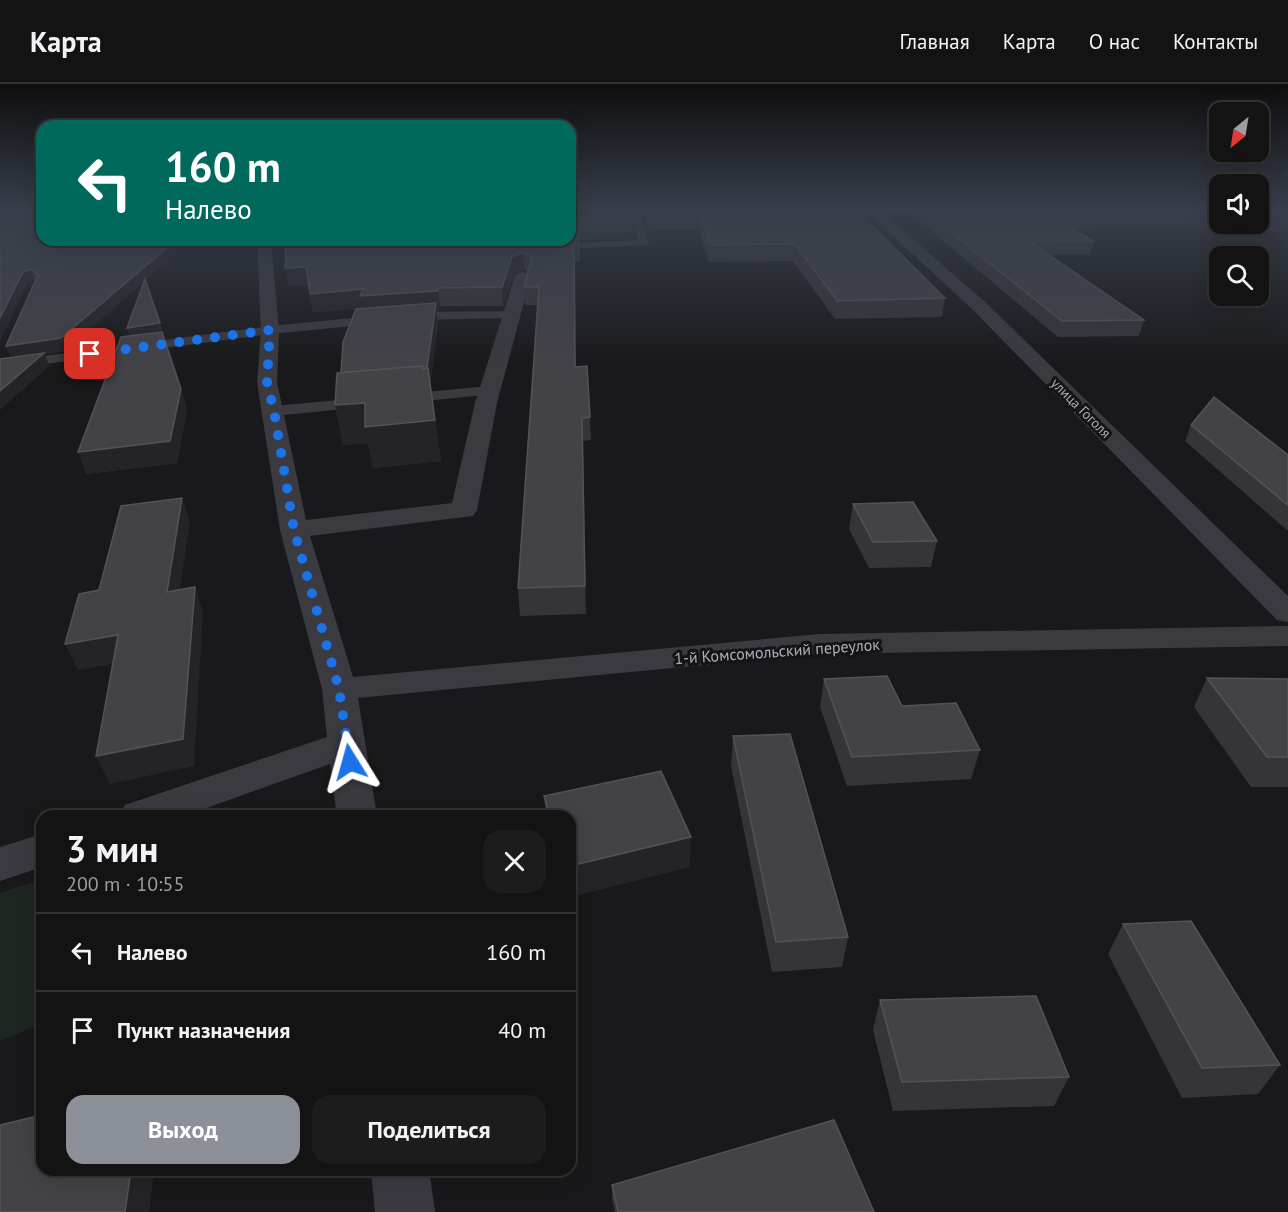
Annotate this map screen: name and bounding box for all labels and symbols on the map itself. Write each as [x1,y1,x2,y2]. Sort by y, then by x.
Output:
north arrow [1209,102,1269,162]
pin [64,328,115,379]
street label: улица Гоголя [1047,374,1115,442]
street label: 1-й Комсомольский переулок [674,634,881,668]
position arrow [318,730,382,794]

